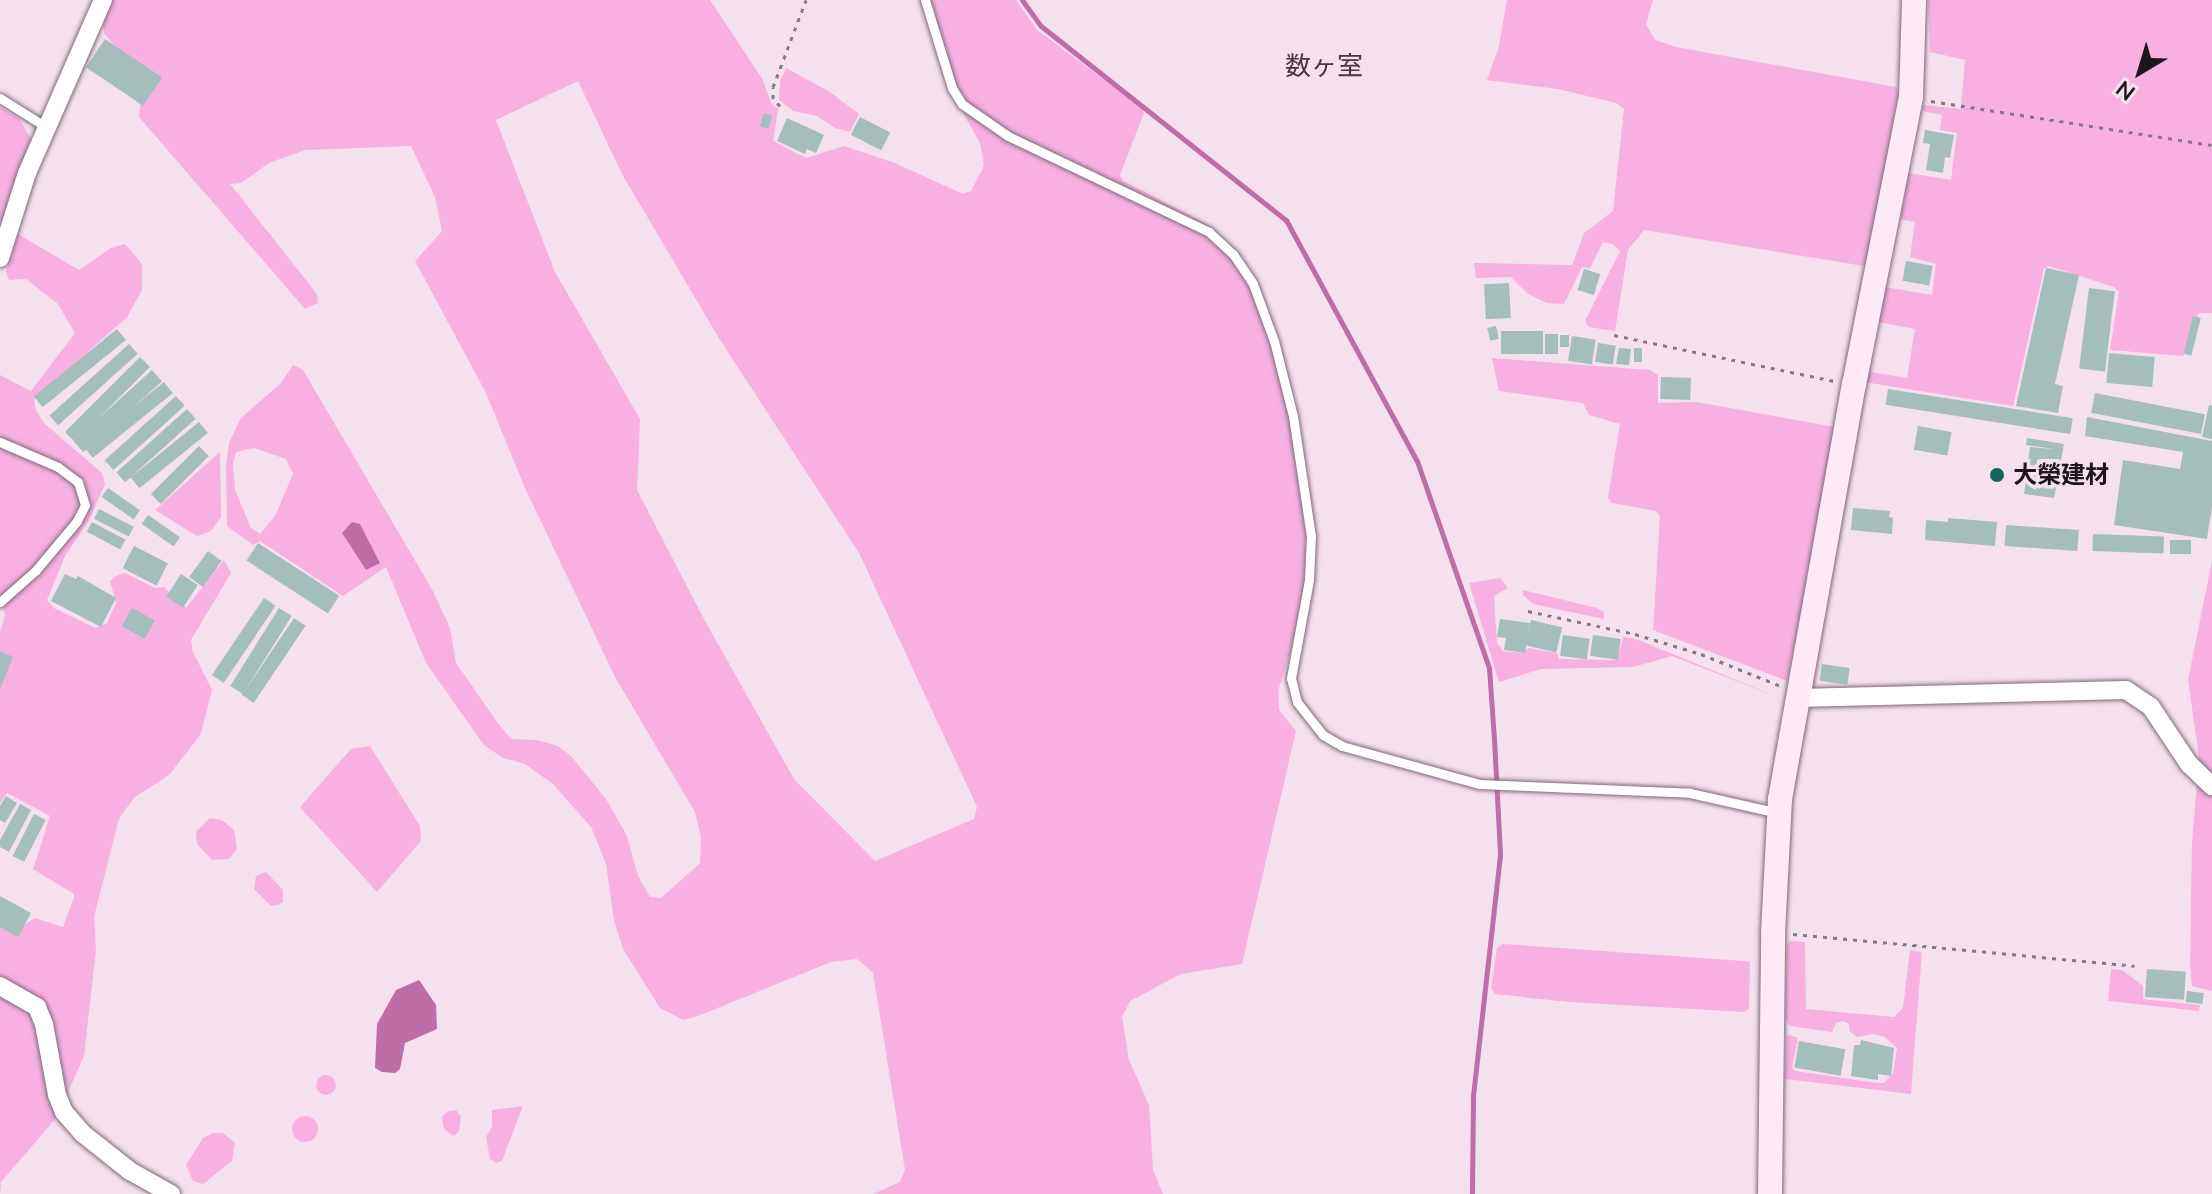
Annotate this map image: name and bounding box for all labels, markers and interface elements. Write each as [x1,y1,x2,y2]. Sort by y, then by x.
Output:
north arrow [2100,32,2180,112]
district label: 数ヶ室 [1285,50,1363,82]
text: N [2110,75,2140,107]
place label: 大榮建材 [2013,461,2109,489]
marker: 大榮建材 [1988,466,2006,484]

